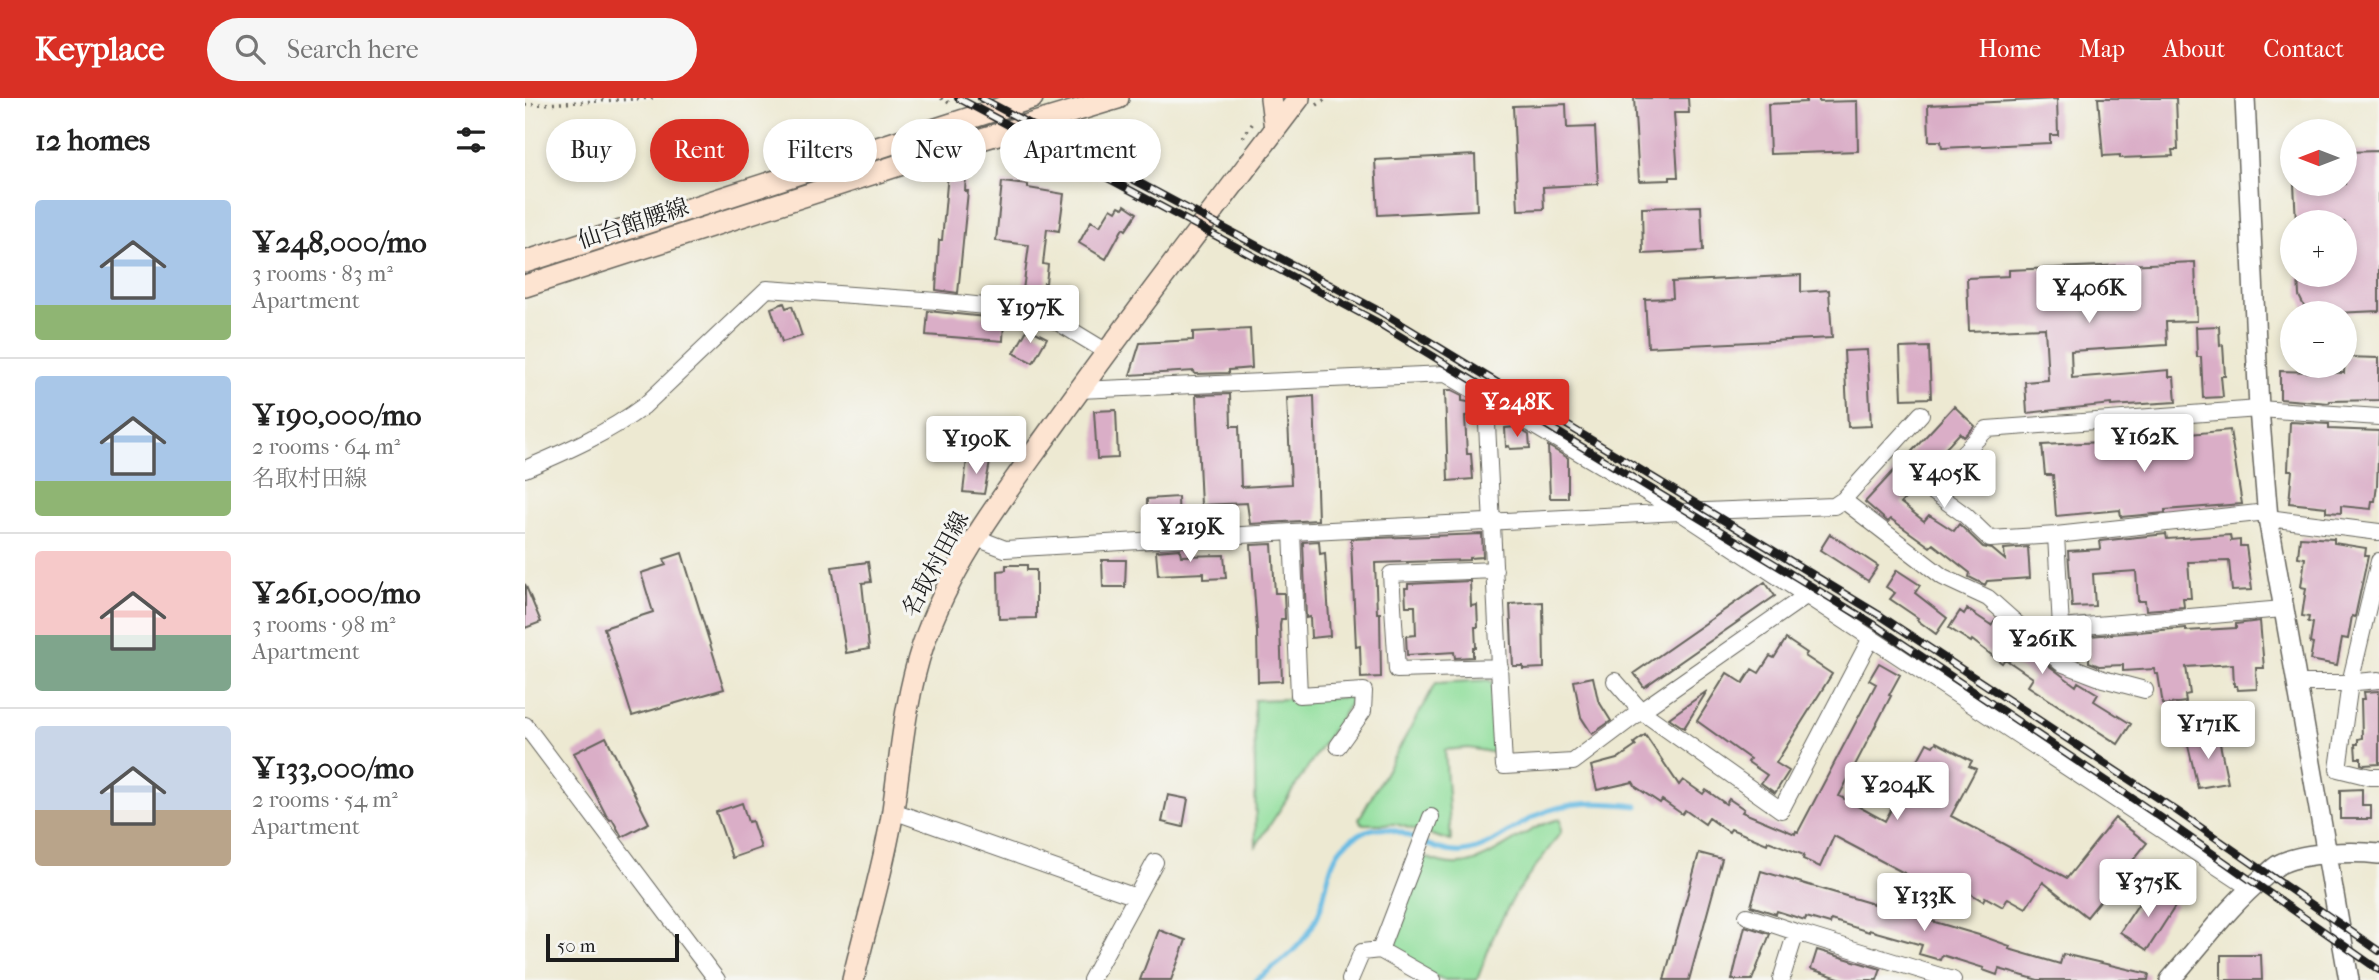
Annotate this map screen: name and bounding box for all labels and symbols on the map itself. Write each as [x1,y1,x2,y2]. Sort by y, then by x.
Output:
north arrow [2280,119,2357,196]
street label: 仙台館腰線 [574,193,692,254]
pin: ¥406K [2040,266,2138,325]
pin: ¥197K [981,286,1079,345]
pin: ¥248K [1468,380,1566,439]
pin: ¥162K [2095,414,2193,474]
pin: ¥190K [927,416,1025,476]
pin: ¥405K [1895,450,1993,510]
pin: ¥219K [1141,504,1239,564]
street label: 名取村田線 [897,507,974,621]
pin: ¥261K [1993,616,2091,676]
pin: ¥171K [2159,702,2257,761]
pin: ¥204K [1848,762,1946,822]
pin: ¥375K [2099,860,2197,919]
pin: ¥133K [1875,874,1973,933]
scale bar [546,931,679,963]

